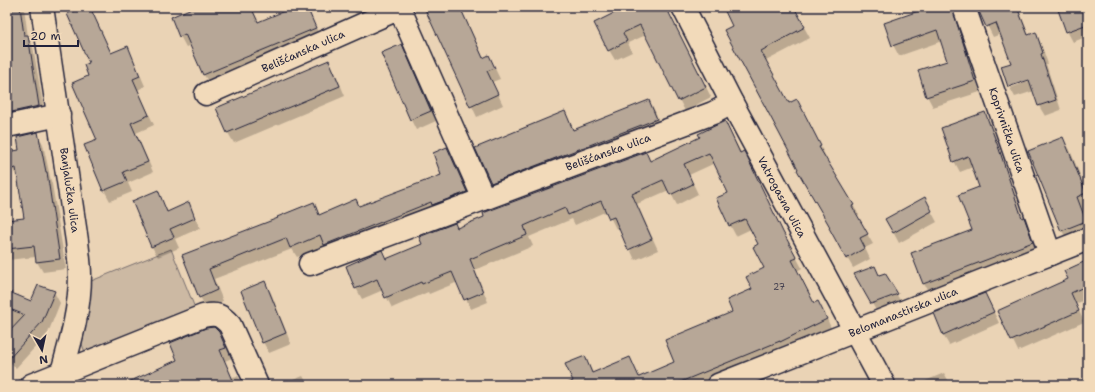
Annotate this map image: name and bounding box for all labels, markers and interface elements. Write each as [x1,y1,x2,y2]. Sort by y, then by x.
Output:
scale bar [24,22,78,48]
street label: Belišćanska ulica [259,26,347,77]
text: 20 m [30,28,61,44]
street label: Koprivnička ulica [985,85,1028,175]
street label: Belišćanska ulica [564,130,653,175]
street label: Banjalučka ulica [56,147,83,234]
street label: Vatrogasna ulica [754,154,809,241]
house number: 27 [773,281,785,293]
street label: Belomanastirska ulica [846,284,960,341]
north arrow [22,330,62,370]
text: N [38,351,49,368]

